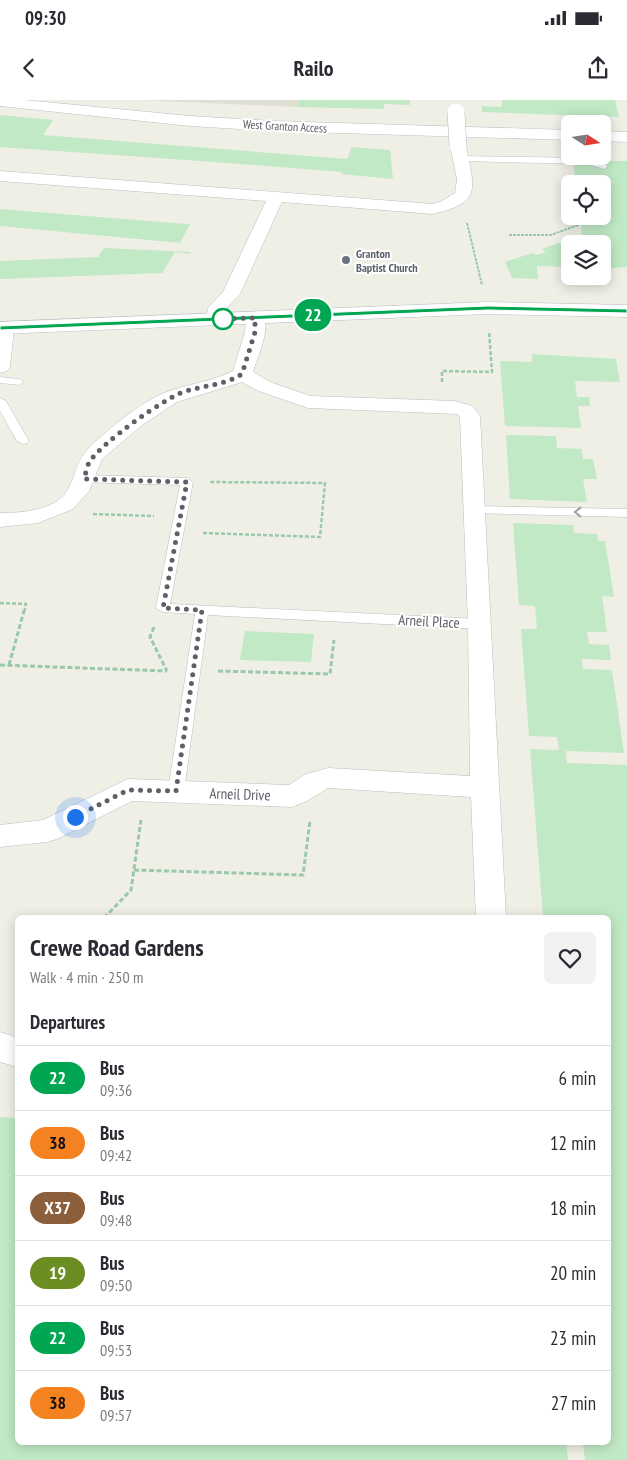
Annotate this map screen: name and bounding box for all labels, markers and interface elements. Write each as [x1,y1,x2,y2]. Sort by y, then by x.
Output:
text: 09:30 [25,6,66,30]
icon: back [15,54,43,82]
text: Railo [293,54,334,82]
icon: share [584,54,612,82]
north arrow [561,115,611,165]
map controls [561,115,611,285]
street label: West Granton Access [242,116,328,136]
button: locate [561,175,611,225]
button: layers [561,235,611,285]
place label: Granton Baptist Church [356,246,418,275]
marker: Granton Baptist Church [340,254,352,266]
line badge: 22 [290,299,336,331]
text: 22 [304,303,322,326]
unlabelled marker [212,308,234,330]
one-way arrow [574,507,582,518]
street label: Arneil Place [398,610,460,632]
street label: Arneil Drive [209,783,271,805]
your location [63,805,88,830]
text: Crewe Road Gardens [30,932,204,963]
button: heart [544,932,596,984]
text: Walk · 4 min · 250 m [30,967,143,987]
text: Departures [30,1010,105,1034]
text: Bus [100,1056,124,1080]
text: 22 [49,1066,66,1089]
text: 6 min [559,1066,596,1090]
text: 09:36 [100,1080,132,1100]
text: Bus [100,1121,124,1145]
text: 38 [49,1131,66,1154]
text: 12 min [550,1131,596,1155]
text: 09:42 [100,1145,132,1165]
text: Bus [100,1186,124,1210]
text: X37 [44,1196,71,1219]
text: 18 min [550,1196,596,1220]
text: 09:48 [100,1210,132,1230]
text: Bus [100,1251,124,1275]
text: 19 [49,1261,66,1284]
text: 20 min [550,1261,596,1285]
text: 09:50 [100,1275,132,1295]
text: Bus [100,1316,124,1340]
text: 22 [49,1326,66,1349]
text: 23 min [550,1326,596,1350]
text: 09:53 [100,1340,132,1360]
text: Bus [100,1381,124,1405]
text: 38 [49,1391,66,1414]
text: 27 min [551,1391,596,1415]
text: 09:57 [100,1405,132,1425]

